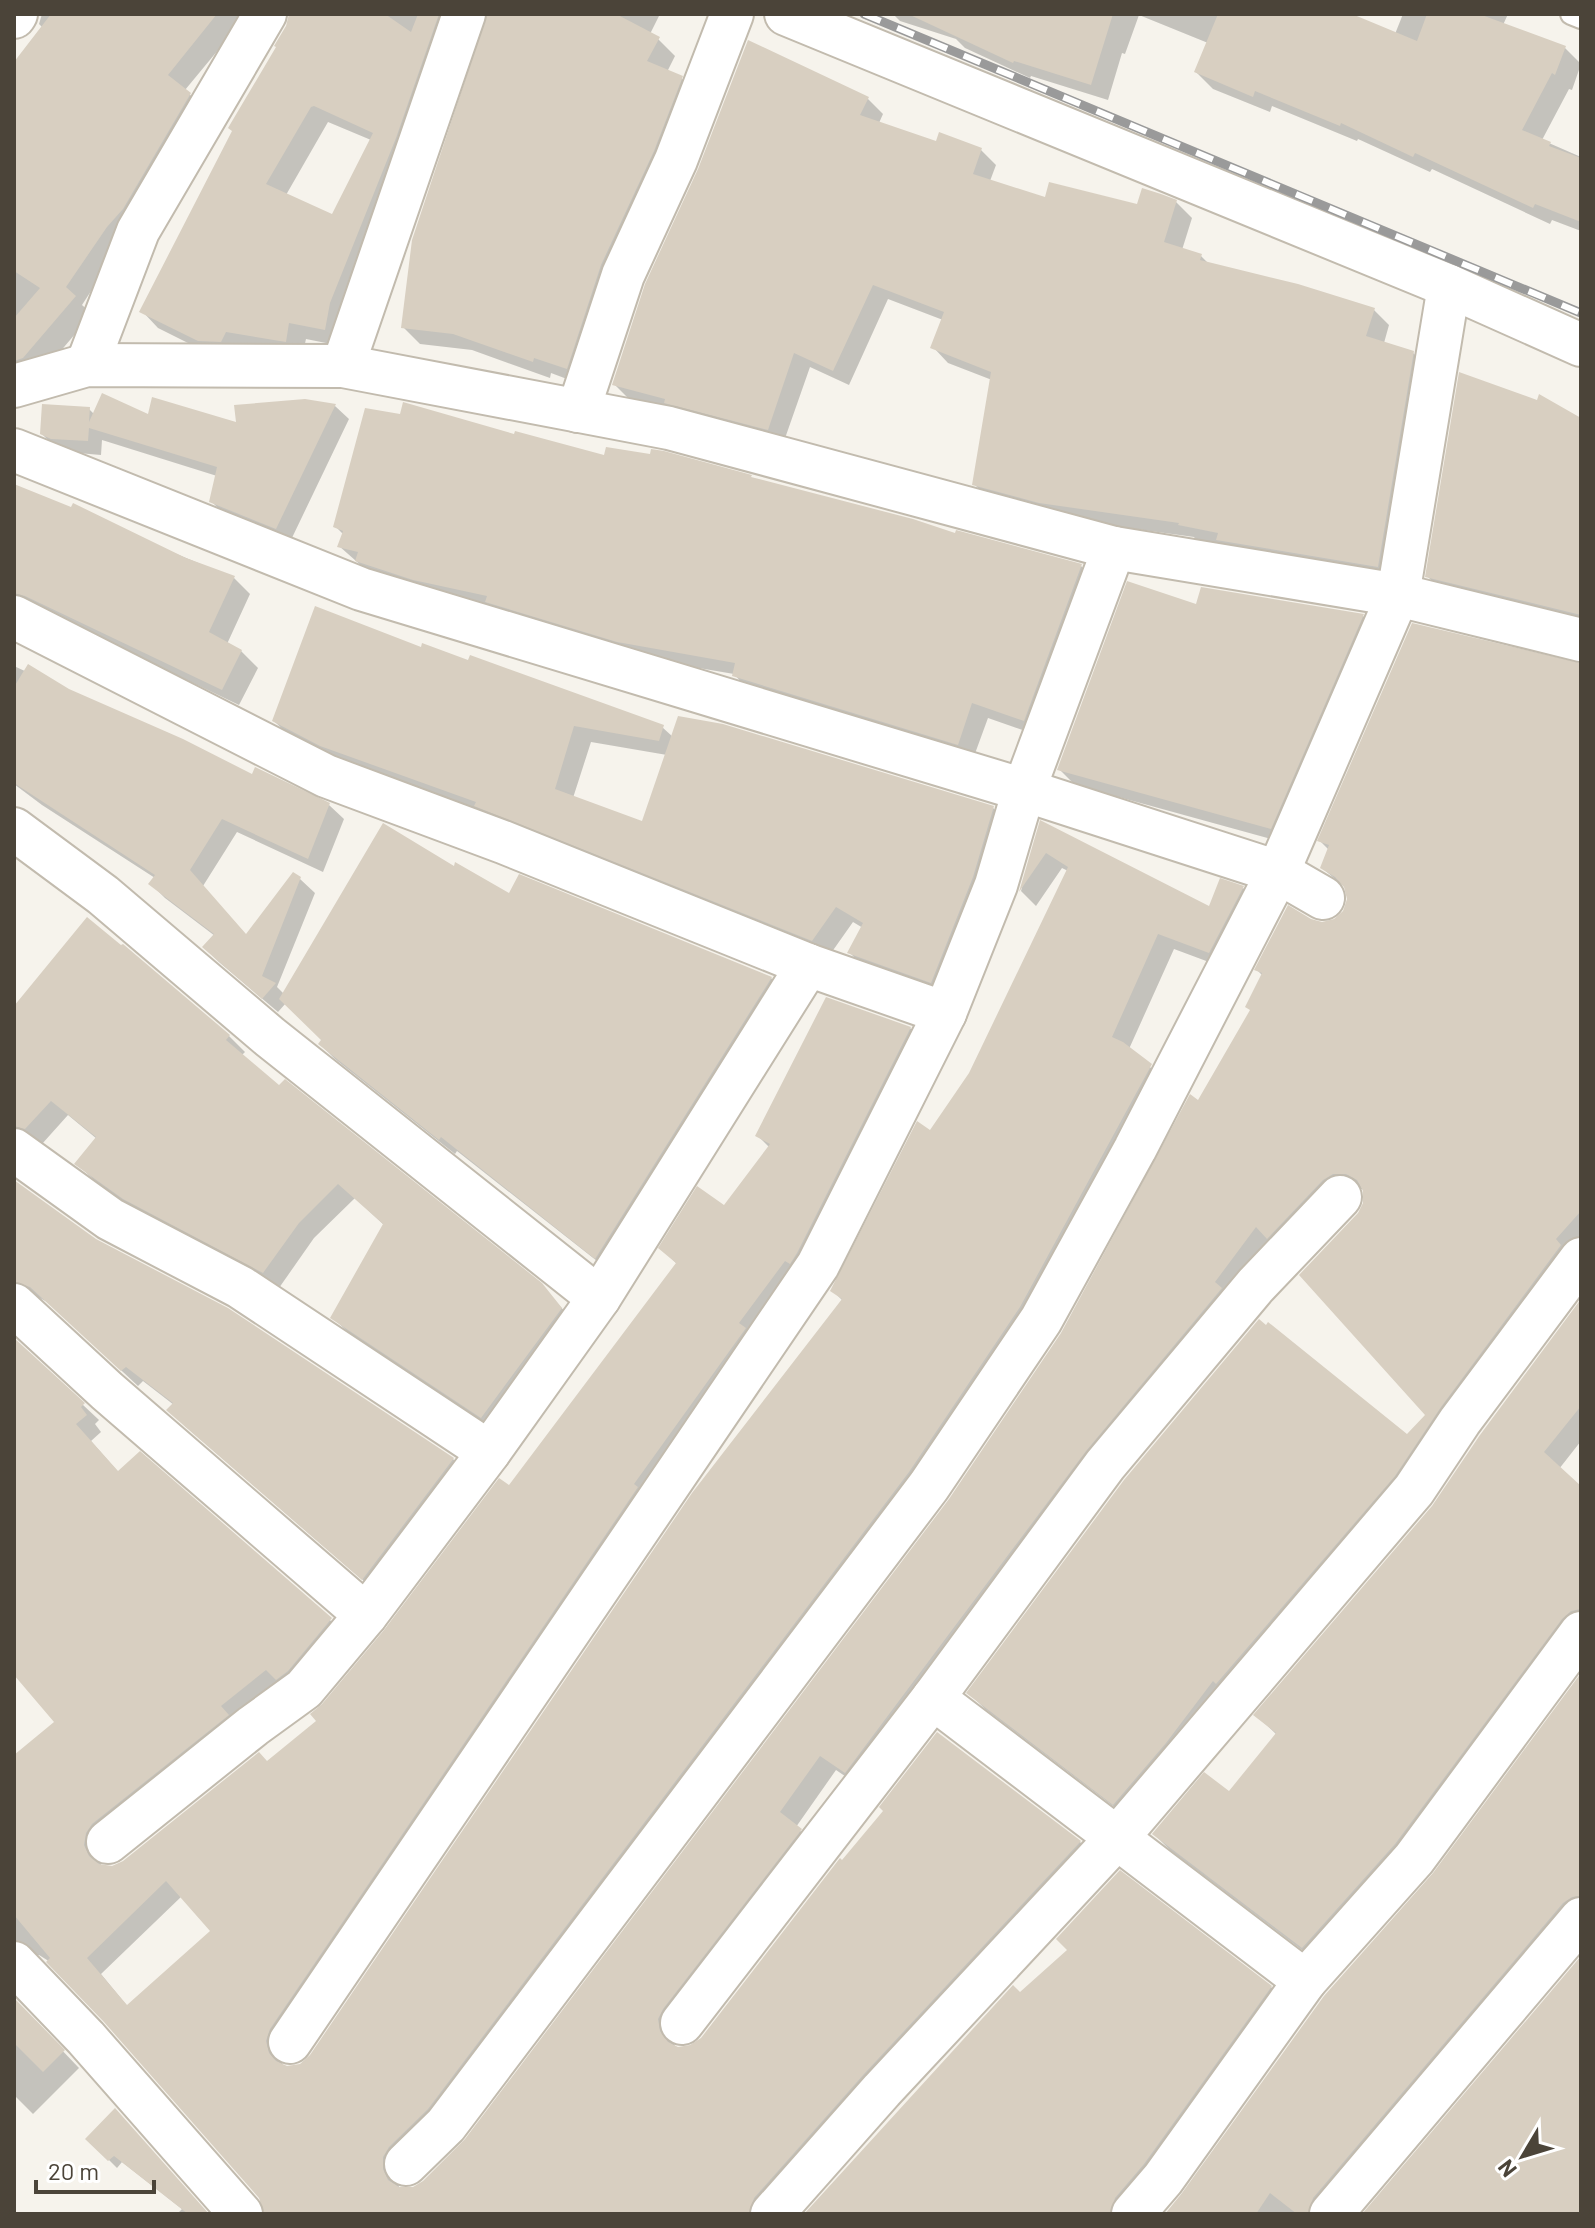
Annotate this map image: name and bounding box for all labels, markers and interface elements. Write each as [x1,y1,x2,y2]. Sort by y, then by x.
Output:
north arrow [1483,2116,1563,2196]
scale bar [36,2144,154,2194]
text: N [1492,2155,1521,2183]
text: 20 m [48,2156,99,2185]

